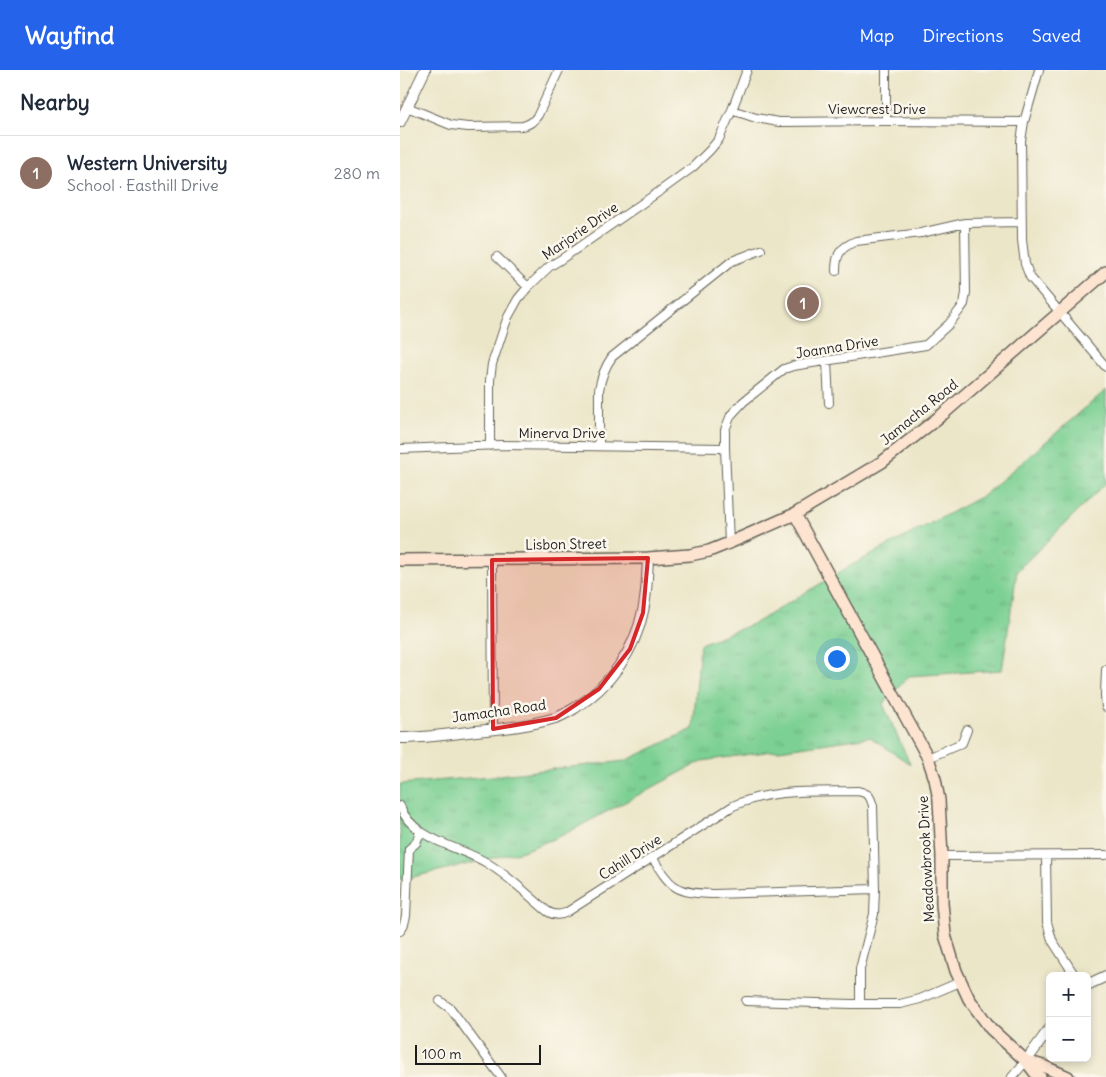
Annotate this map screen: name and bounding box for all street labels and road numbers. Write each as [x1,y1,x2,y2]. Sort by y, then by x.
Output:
street label: Viewcrest Drive [828,100,926,118]
street label: Marjorie Drive [538,198,622,264]
street label: Joanna Drive [794,332,880,362]
street label: Jamacha Road [877,375,961,449]
street label: Minerva Drive [519,424,605,442]
street label: Lisbon Street [525,534,607,554]
street label: Jamacha Road [451,696,547,726]
street label: Meadowbrook Drive [914,795,938,923]
street label: Cahill Drive [595,830,665,884]

